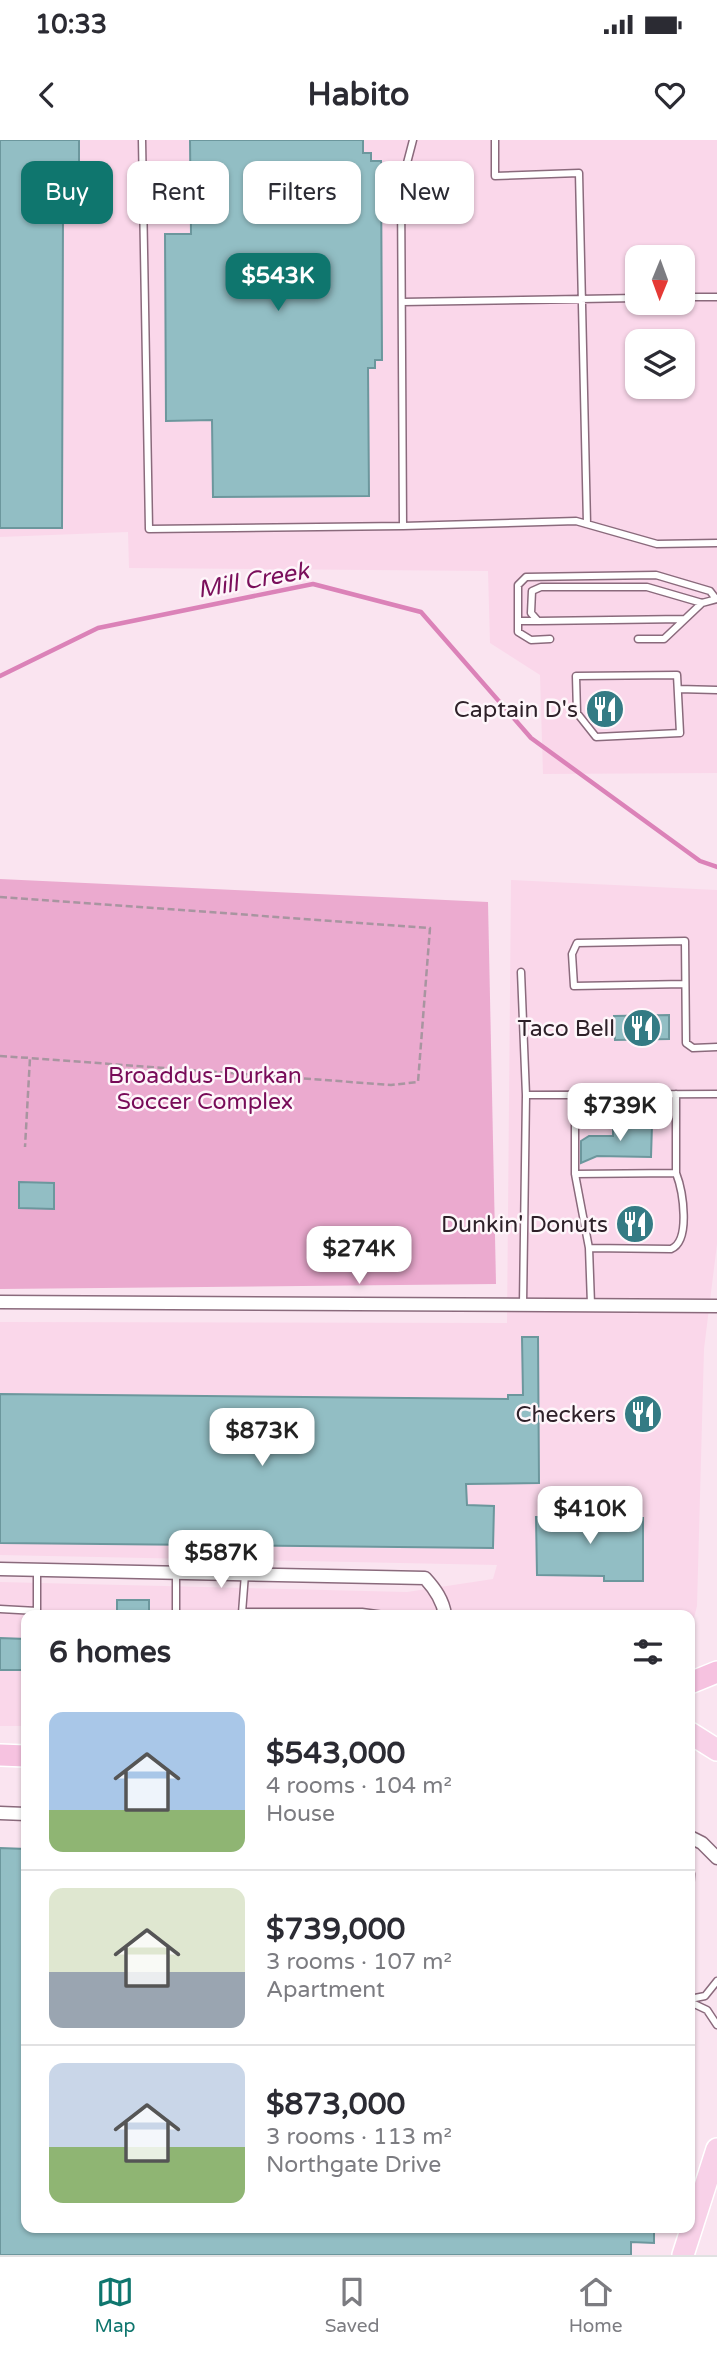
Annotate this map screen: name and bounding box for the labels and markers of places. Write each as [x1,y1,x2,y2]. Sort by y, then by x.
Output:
pin: $543K [229,254,327,313]
restaurant icon: Captain D's [584,688,626,730]
place label: Captain D's [454,696,578,724]
restaurant icon: Taco Bell [621,1007,663,1049]
place label: Taco Bell [517,1015,615,1043]
pin: $739K [571,1084,669,1143]
restaurant icon: Dunkin' Donuts [614,1203,656,1245]
place label: Dunkin' Donuts [441,1211,608,1239]
pin: $274K [310,1226,408,1286]
restaurant icon: Checkers [622,1393,664,1435]
place label: Checkers [516,1401,616,1429]
pin: $873K [213,1408,311,1468]
pin: $410K [541,1486,639,1546]
pin: $587K [172,1530,270,1590]

